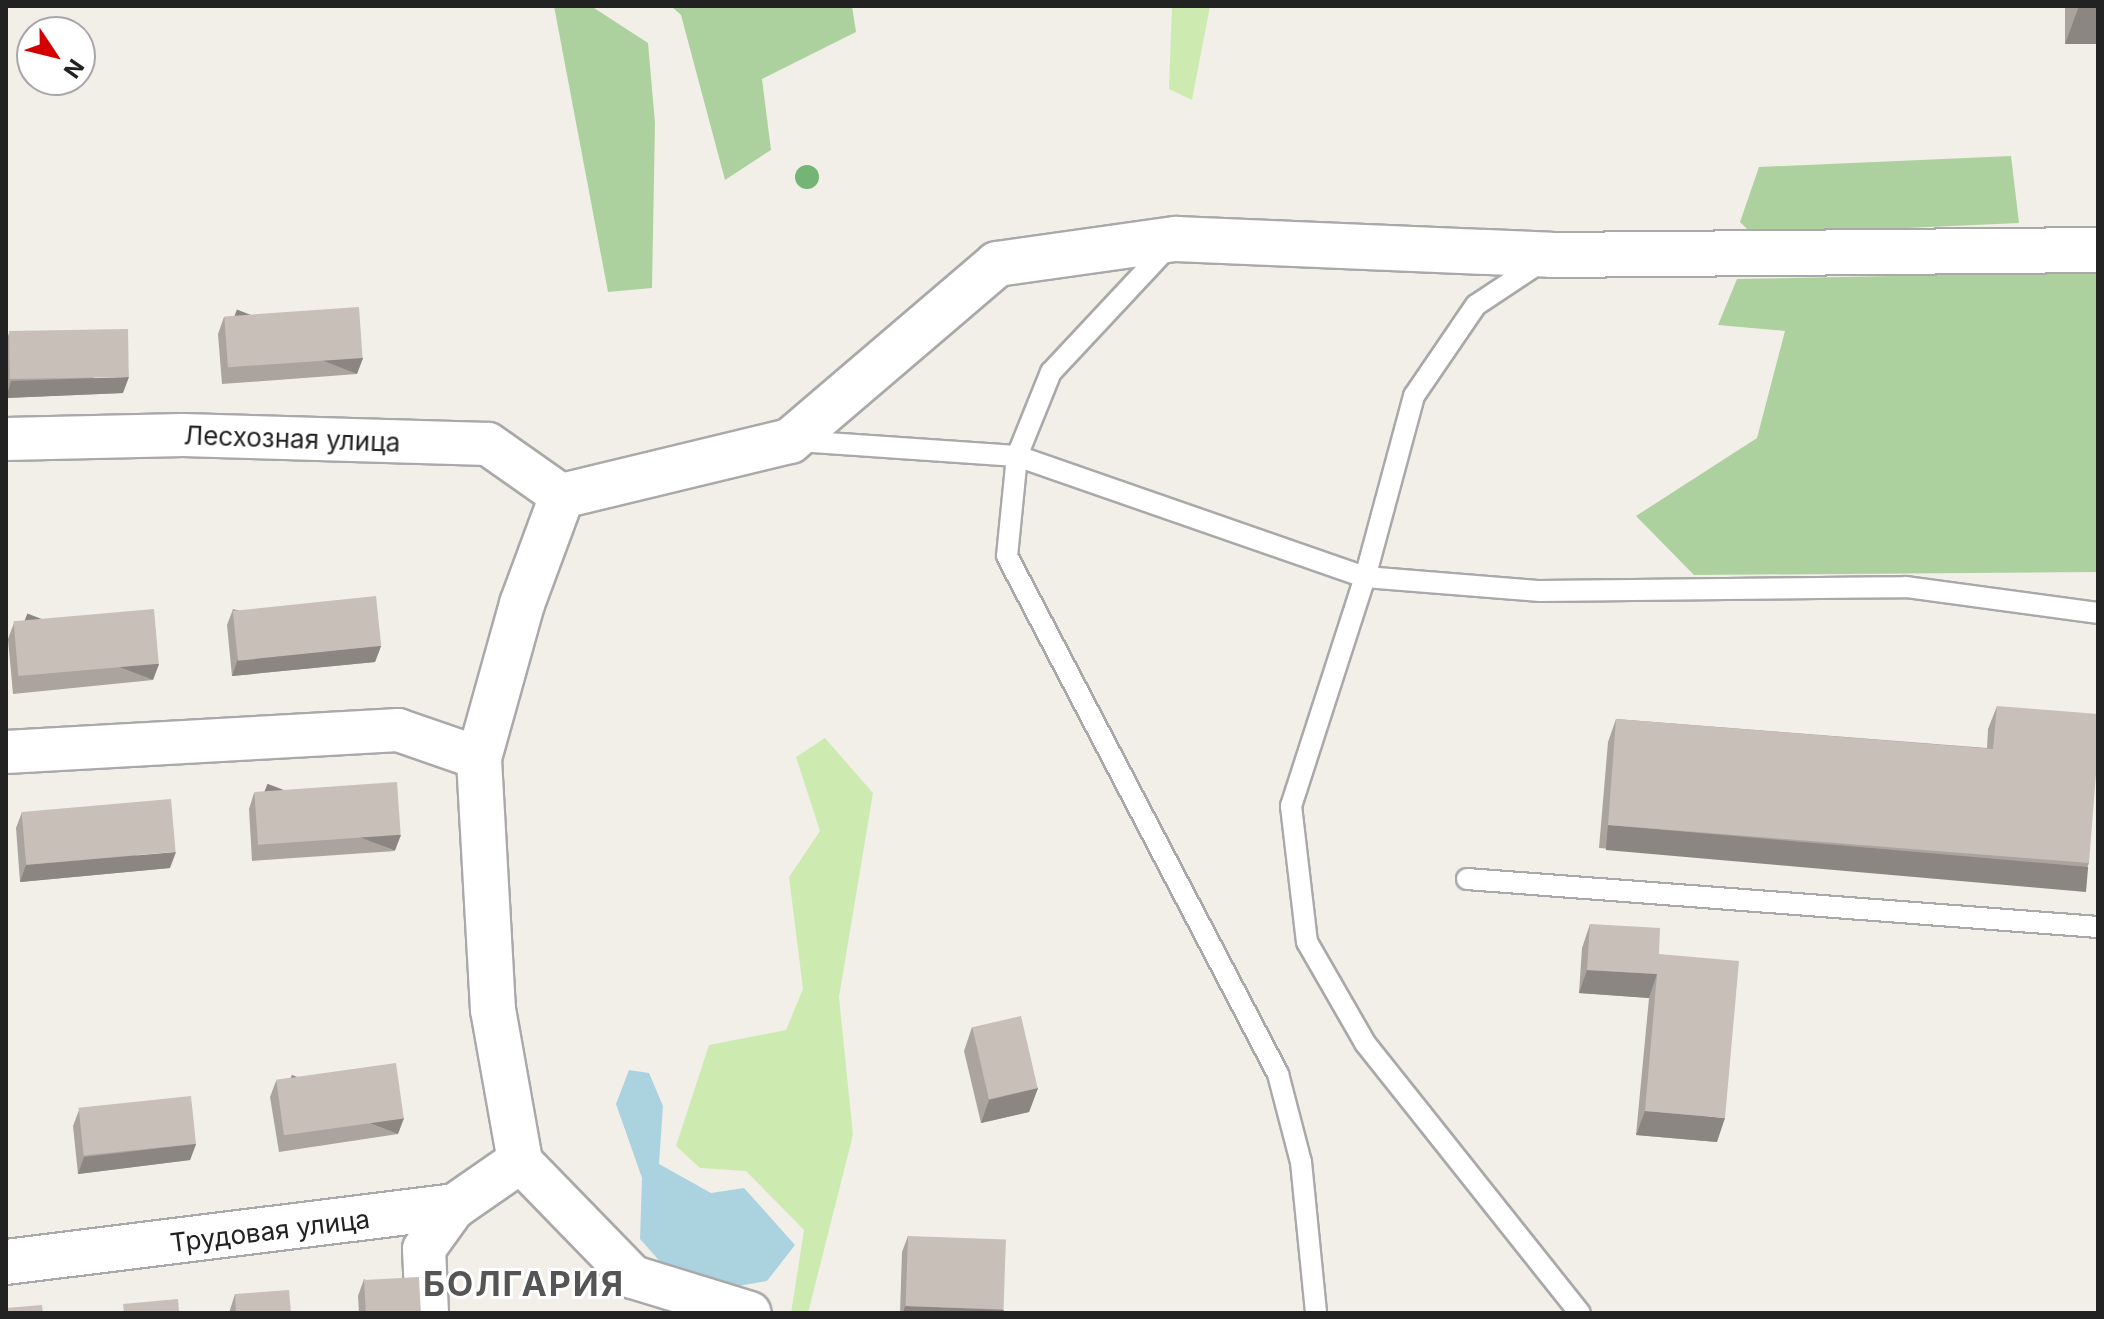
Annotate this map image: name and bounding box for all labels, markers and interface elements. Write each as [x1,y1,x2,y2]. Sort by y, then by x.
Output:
north arrow [16,16,96,96]
text: N [59,54,89,83]
street label: Лесхозная улица [183,420,401,458]
street label: Трудовая улица [168,1203,372,1259]
district label: БОЛГАРИЯ [423,1264,625,1304]

